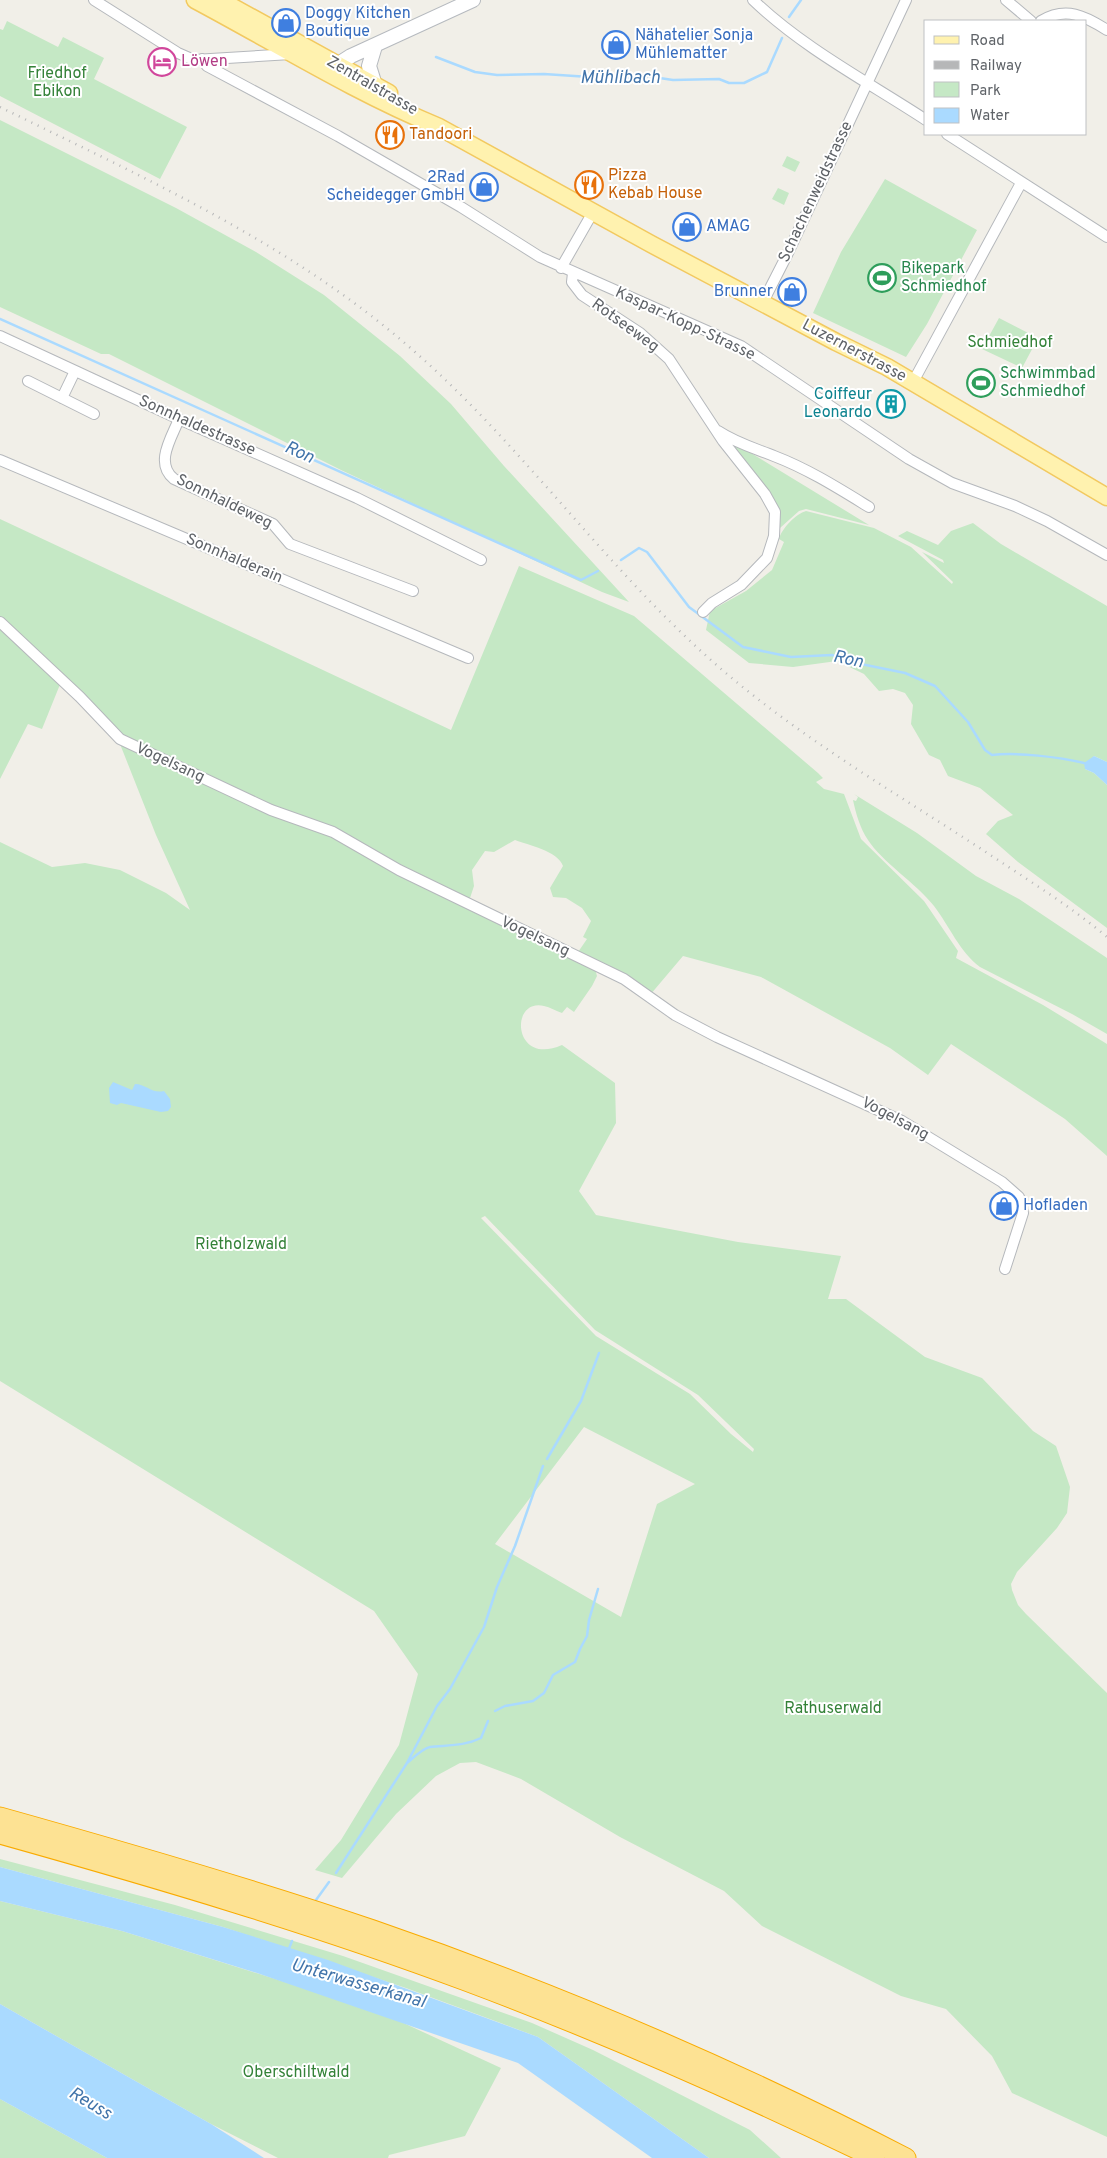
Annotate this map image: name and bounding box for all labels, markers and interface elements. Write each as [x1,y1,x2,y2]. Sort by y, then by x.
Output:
place label: Doggy Kitchen Boutique [305,4,411,42]
shop icon: Doggy Kitchen Boutique [271,8,301,38]
legend [924,20,1087,135]
place label: Nähatelier Sonja Mühlematter [635,26,753,64]
shop icon: Nähatelier Sonja Mühlematter [601,30,631,60]
text: Road [970,32,1005,51]
hotel icon: Löwen [147,47,177,77]
place label: Löwen [181,52,228,72]
street label: Zentralstrasse [323,52,421,120]
text: Railway [970,57,1022,76]
park label: Friedhof Ebikon [27,64,87,102]
water label: Mühlibach [580,67,660,90]
text: Park [970,82,1001,101]
text: Water [970,107,1010,126]
street label: Schachenweidstrasse [775,118,857,266]
restaurant icon: Tandoori [375,120,405,150]
place label: Tandoori [409,125,472,145]
place label: Pizza Kebab House [608,166,702,204]
place label: 2Rad Scheidegger GmbH [327,168,465,206]
restaurant icon: Pizza Kebab House [574,170,604,200]
shop icon: 2Rad Scheidegger GmbH [469,172,499,202]
shop icon: AMAG [672,212,702,242]
place label: AMAG [706,217,750,237]
place label: Bikepark Schmiedhof [901,259,987,297]
sports icon: Bikepark Schmiedhof [867,263,897,293]
shop icon: Brunner [777,277,807,307]
place label: Brunner [714,282,773,302]
street label: Kaspar-Kopp-Strasse [612,283,758,365]
street label: Rotseeweg [587,295,663,357]
street label: Luzernerstrasse [798,315,910,387]
park label: Schmiedhof [967,333,1053,353]
place label: Schwimmbad Schmiedhof [1000,364,1096,402]
sports icon: Schwimmbad Schmiedhof [966,368,996,398]
place label: Coiffeur Leonardo [804,385,872,423]
building icon: Coiffeur Leonardo [876,389,906,419]
street label: Sonnhaldestrasse [135,391,259,461]
water label: Ron [281,436,318,470]
street label: Sonnhaldeweg [173,470,275,534]
street label: Sonnhalderain [183,530,285,588]
water label: Ron [831,646,865,674]
street label: Vogelsang [132,738,208,788]
street label: Vogelsang [497,912,573,962]
street label: Vogelsang [858,1093,932,1145]
shop icon: Hofladen [989,1191,1019,1221]
place label: Hofladen [1023,1196,1088,1216]
park label: Rietholzwald [195,1235,287,1255]
park label: Rathuserwald [784,1699,882,1719]
water label: Unterwasserkanal [288,1954,429,2015]
park label: Oberschiltwald [242,2063,350,2083]
water label: Reuss [64,2082,117,2126]

